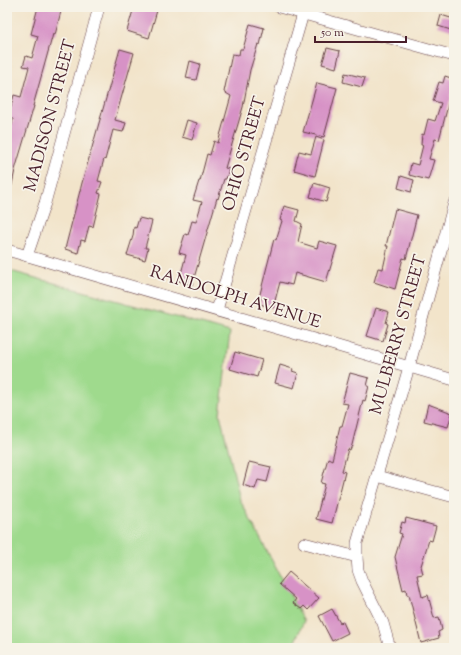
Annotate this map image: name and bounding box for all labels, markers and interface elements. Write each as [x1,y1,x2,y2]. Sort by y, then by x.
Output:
scale bar [315,18,406,44]
text: 50 m [320,24,344,42]
street label: MADISON STREET [19,37,83,195]
street label: OHIO STREET [217,94,273,214]
street label: MULBERRY STREET [365,252,433,418]
street label: RANDOLPH AVENUE [147,261,323,335]

